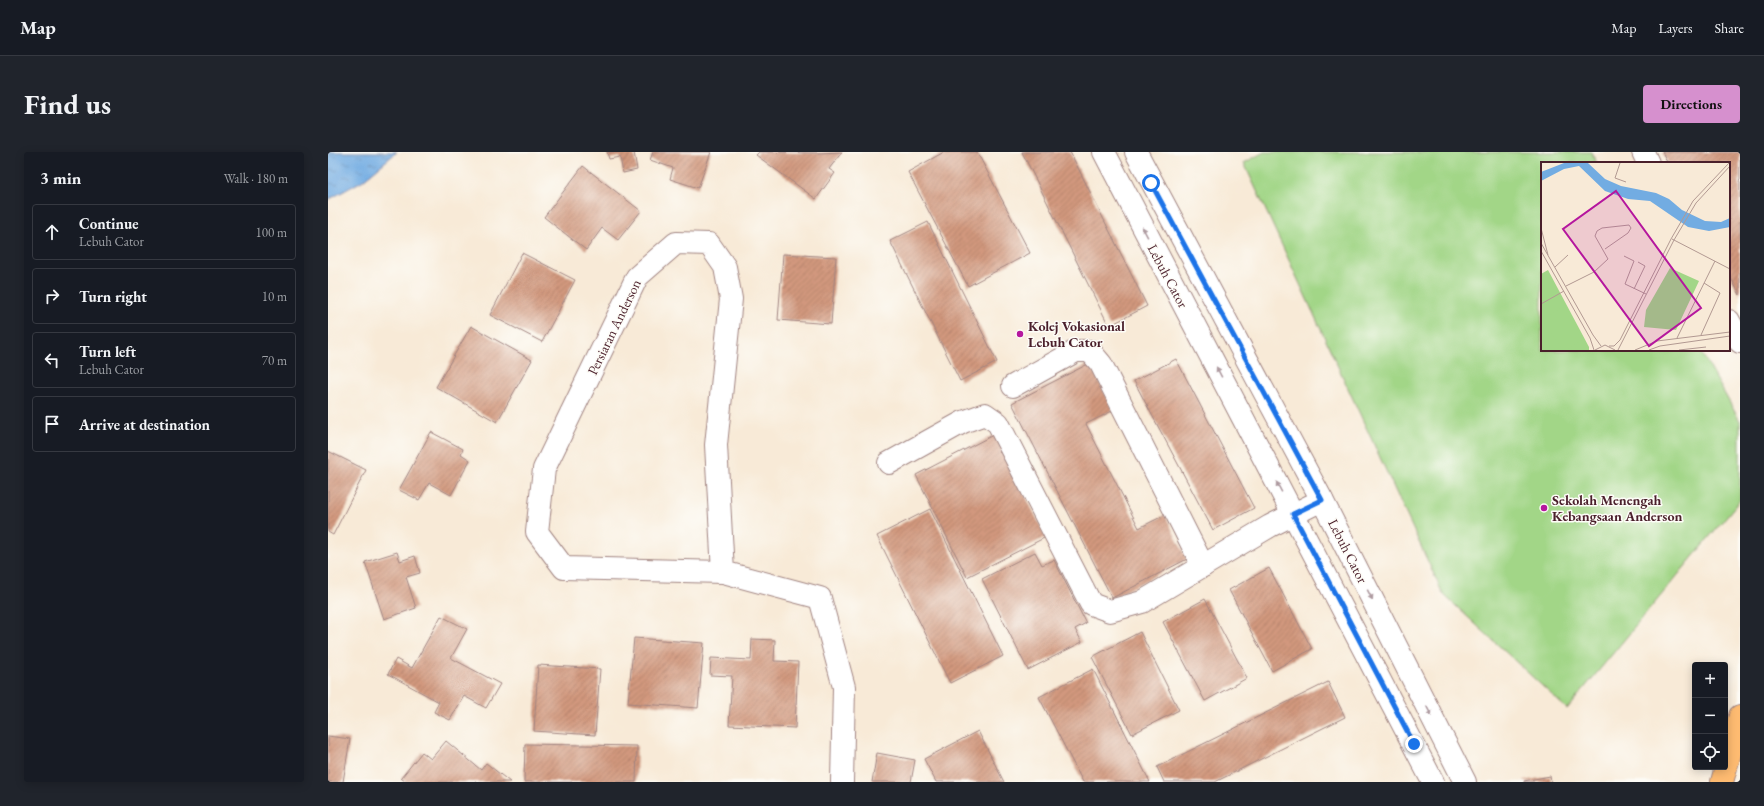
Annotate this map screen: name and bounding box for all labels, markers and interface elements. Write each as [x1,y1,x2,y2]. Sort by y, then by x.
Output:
text: Map [20,15,56,40]
text: Map [1611,19,1636,37]
text: Layers [1658,19,1693,37]
text: Share [1715,19,1744,37]
button: Directions [1643,85,1740,123]
text: Find us [24,86,111,122]
inset map [1541,162,1730,351]
text: 3 min [40,167,81,189]
text: Walk · 180 m [224,170,288,187]
route start [1142,174,1160,192]
text: Continue [79,214,139,233]
icon: ahead [41,221,63,243]
text: 100 m [256,224,287,241]
one-way arrow [1142,226,1148,238]
text: Lebuh Cator [79,233,144,250]
street label: Lebuh Cator [1144,241,1192,311]
street label: Persiaran Anderson [583,276,645,378]
icon: right [41,285,63,307]
text: Turn right [79,287,147,306]
text: 10 m [262,288,287,305]
place label: Kolej Vokasional Lebuh Cator [1028,317,1125,351]
marker: Kolej Vokasional Lebuh Cator [1015,329,1025,339]
text: Turn left [79,342,136,361]
icon: left [41,349,63,371]
text: 70 m [262,352,287,369]
text: Lebuh Cator [79,361,144,378]
one-way arrow [1215,366,1222,378]
icon: arrive [41,413,63,435]
text: Arrive at destination [79,415,210,434]
one-way arrow [1276,481,1282,493]
place label: Sekolah Menengah Kebangsaan Anderson [1552,491,1682,525]
marker: Sekolah Menengah Kebangsaan Anderson [1539,503,1549,513]
street label: Lebuh Cator [1324,516,1372,586]
one-way arrow [1367,589,1374,600]
map controls [1692,662,1728,770]
button: + [1692,662,1728,698]
button: − [1692,698,1728,734]
one-way arrow [1426,705,1433,716]
button: locate [1692,734,1728,770]
route end [1405,735,1423,753]

